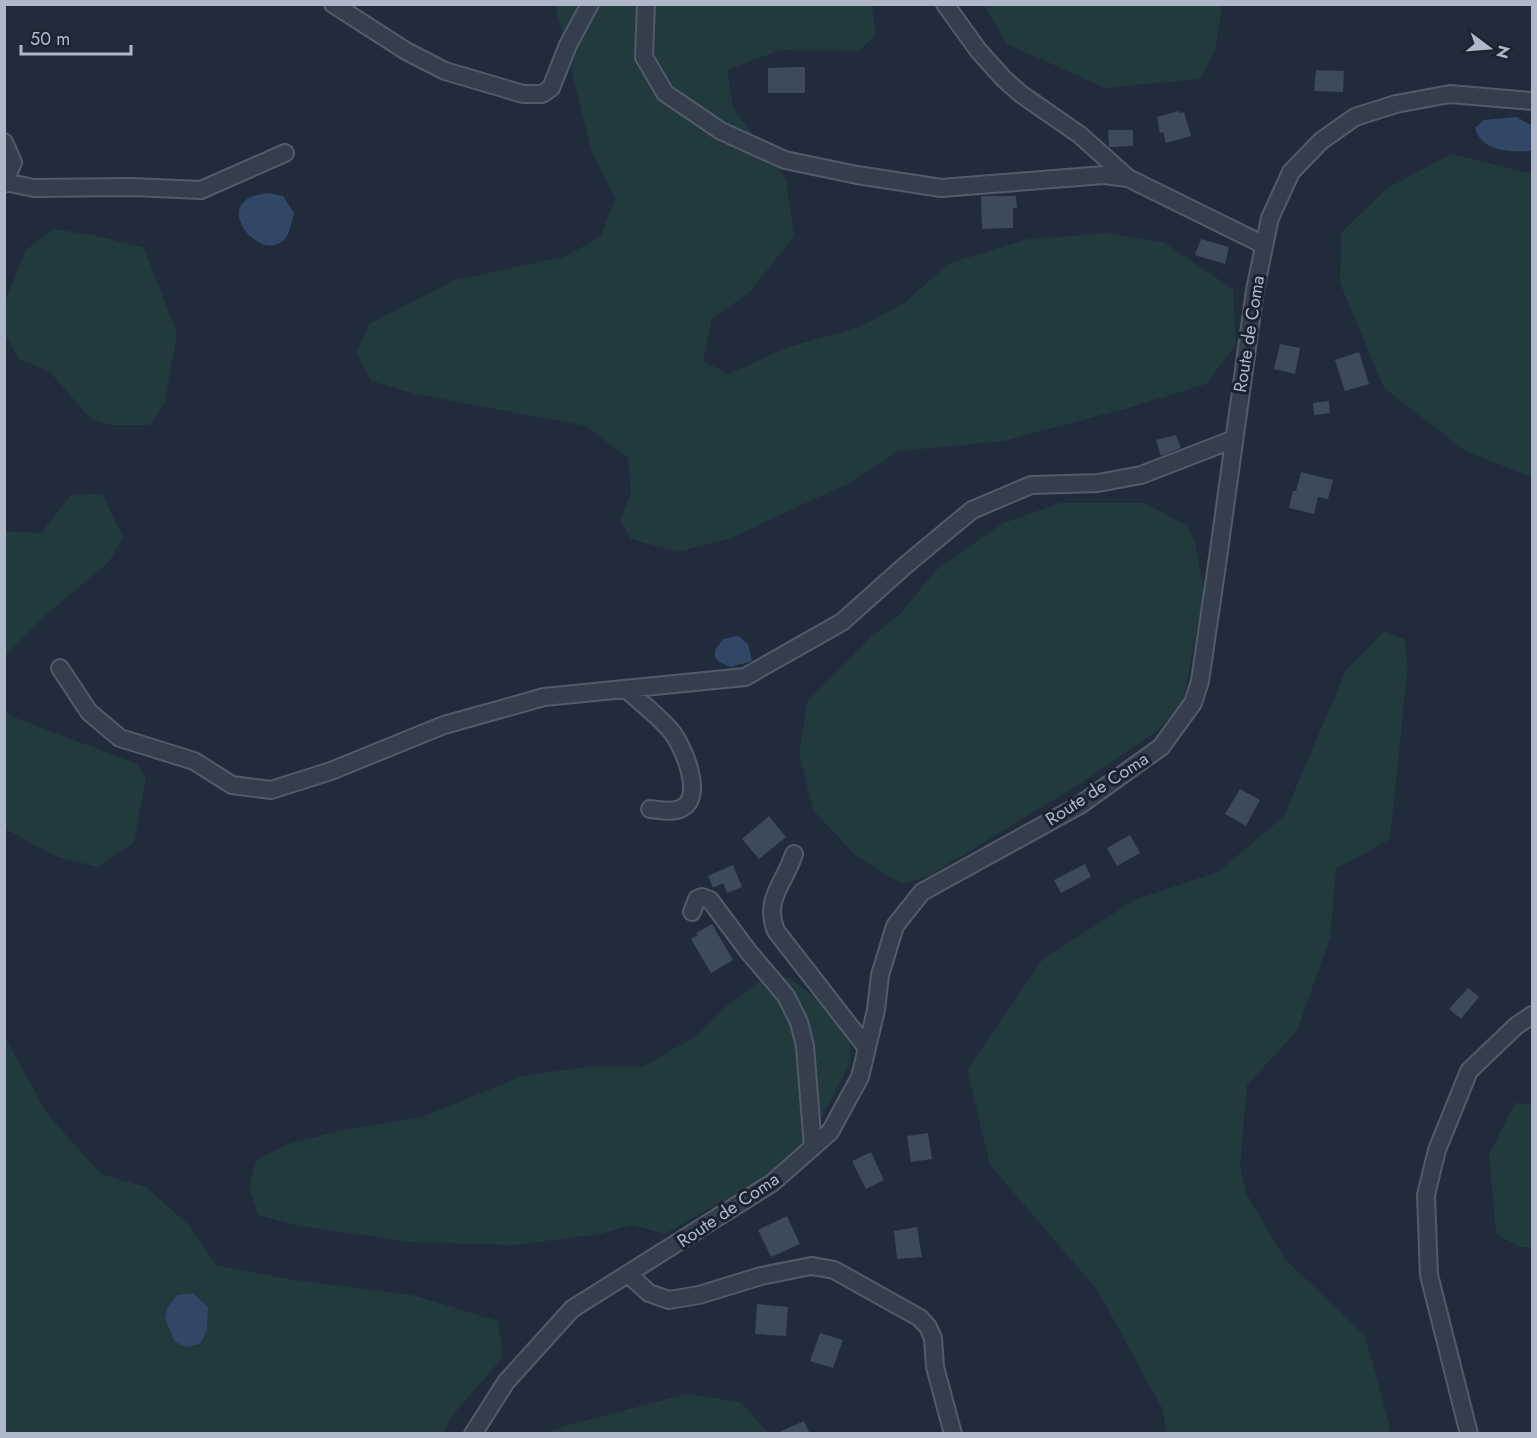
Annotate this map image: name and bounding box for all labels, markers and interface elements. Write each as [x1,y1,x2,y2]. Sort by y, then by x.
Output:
scale bar [21,18,130,56]
north arrow [1459,18,1519,78]
text: 50 m [30,26,70,52]
text: N [1490,43,1516,61]
street label: Route de Coma [1227,274,1271,394]
street label: Route de Coma [1040,746,1154,832]
street label: Route de Coma [672,1166,784,1254]

